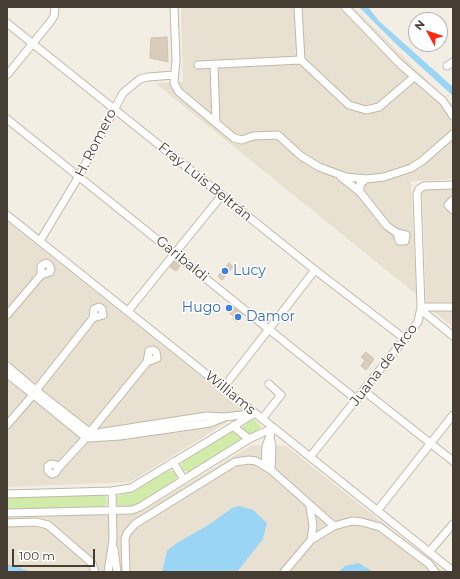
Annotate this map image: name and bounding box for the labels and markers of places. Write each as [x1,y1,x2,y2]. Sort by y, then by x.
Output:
place label: Lucy [233,263,266,279]
marker: Lucy [220,266,230,276]
place label: Hugo [182,300,221,316]
marker: Hugo [224,303,234,313]
place label: Damor [246,309,295,325]
marker: Damor [233,312,243,322]

